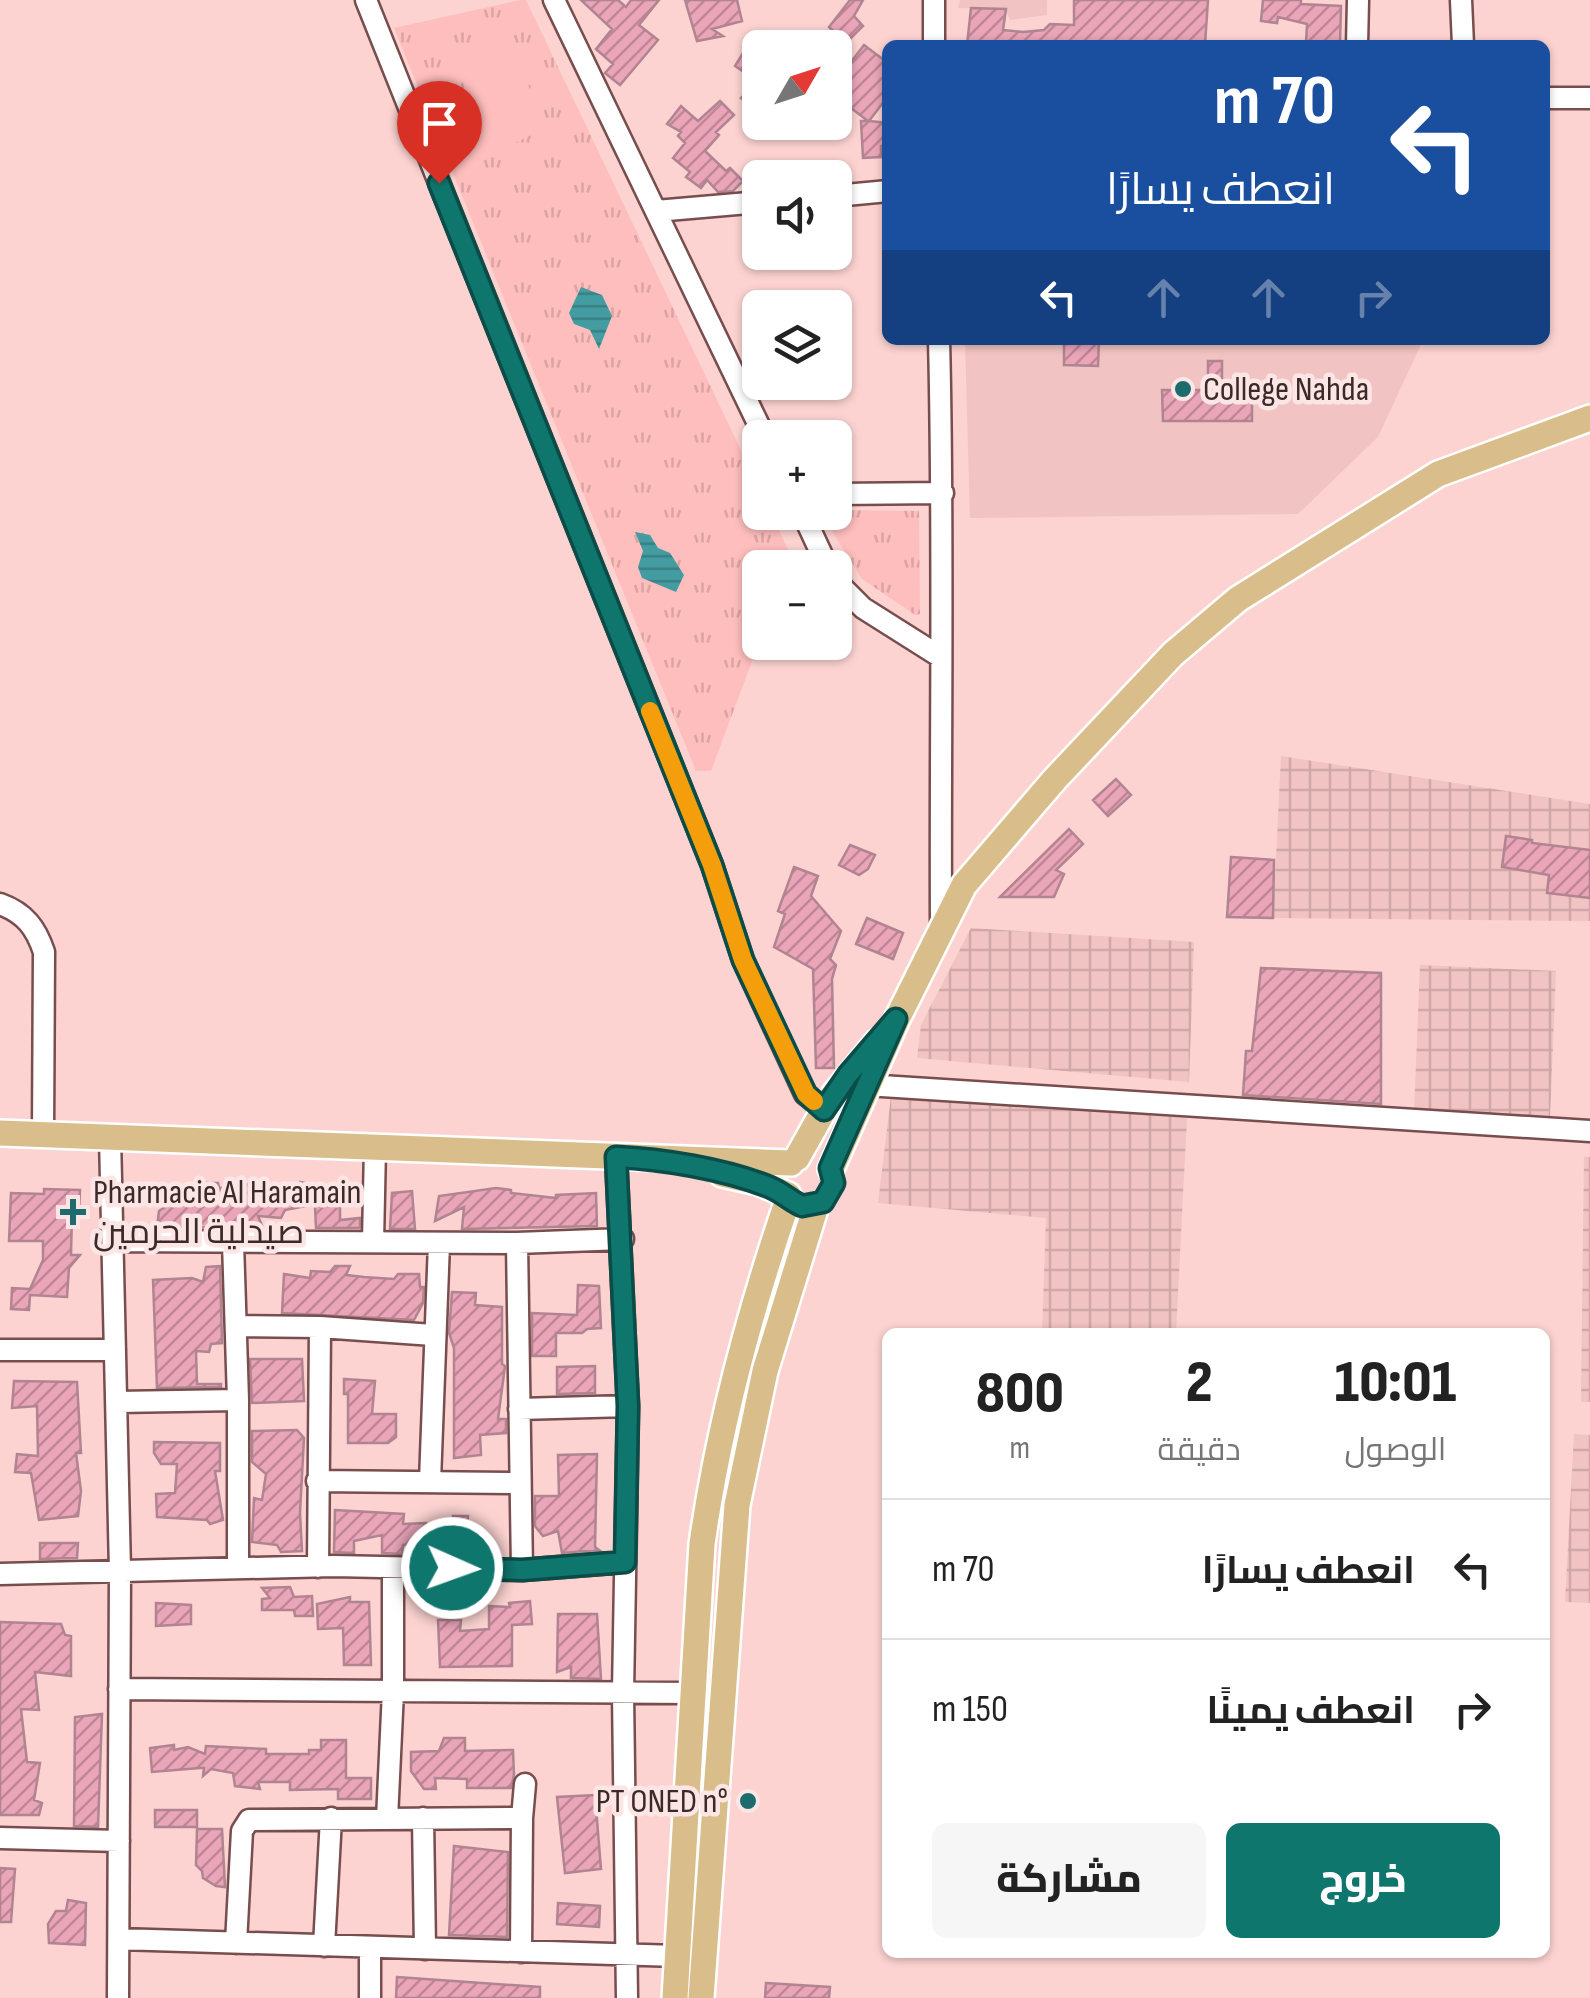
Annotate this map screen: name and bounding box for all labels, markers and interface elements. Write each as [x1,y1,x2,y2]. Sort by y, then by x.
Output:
north arrow [742,30,852,140]
map controls [742,30,852,660]
text: 70 m [1214,60,1335,144]
icon: left [1370,80,1500,210]
pin [397,81,482,184]
icon: arrive [412,96,467,151]
button: sound [742,160,852,270]
text: انعطف يسارًا [1106,163,1335,218]
icon: left [1031,270,1086,325]
icon: ahead [1136,270,1191,325]
icon: ahead [1241,270,1296,325]
icon: right [1346,270,1401,325]
button: layers [742,290,852,400]
place label: College Nahda [1203,368,1369,411]
marker: College Nahda [1172,378,1194,400]
button: + [742,420,852,530]
button: − [742,550,852,660]
place label: Pharmacie Al Haramain صيدلية الحرمين [93,1171,362,1254]
marker: Pharmacie Al Haramain صيدلية الحرمين [62,1201,84,1223]
text: 2 [1186,1347,1213,1419]
text: 10:01 [1335,1347,1456,1419]
text: 800 [976,1358,1064,1430]
text: m [1010,1429,1030,1468]
text: دقيقة [1158,1431,1241,1470]
text: الوصول [1344,1431,1446,1470]
position arrow [400,1516,504,1620]
icon: left [1445,1542,1500,1597]
text: 70 m [932,1547,995,1592]
text: انعطف يسارًا [1202,1549,1415,1594]
icon: right [1445,1682,1500,1737]
text: 150 m [932,1687,1008,1732]
text: انعطف يمينًا [1206,1689,1415,1734]
place label: PT ONED n° [596,1780,728,1823]
marker: PT ONED n° [737,1790,759,1812]
button: مشاركة [932,1823,1206,1938]
button: خروج [1226,1823,1500,1938]

